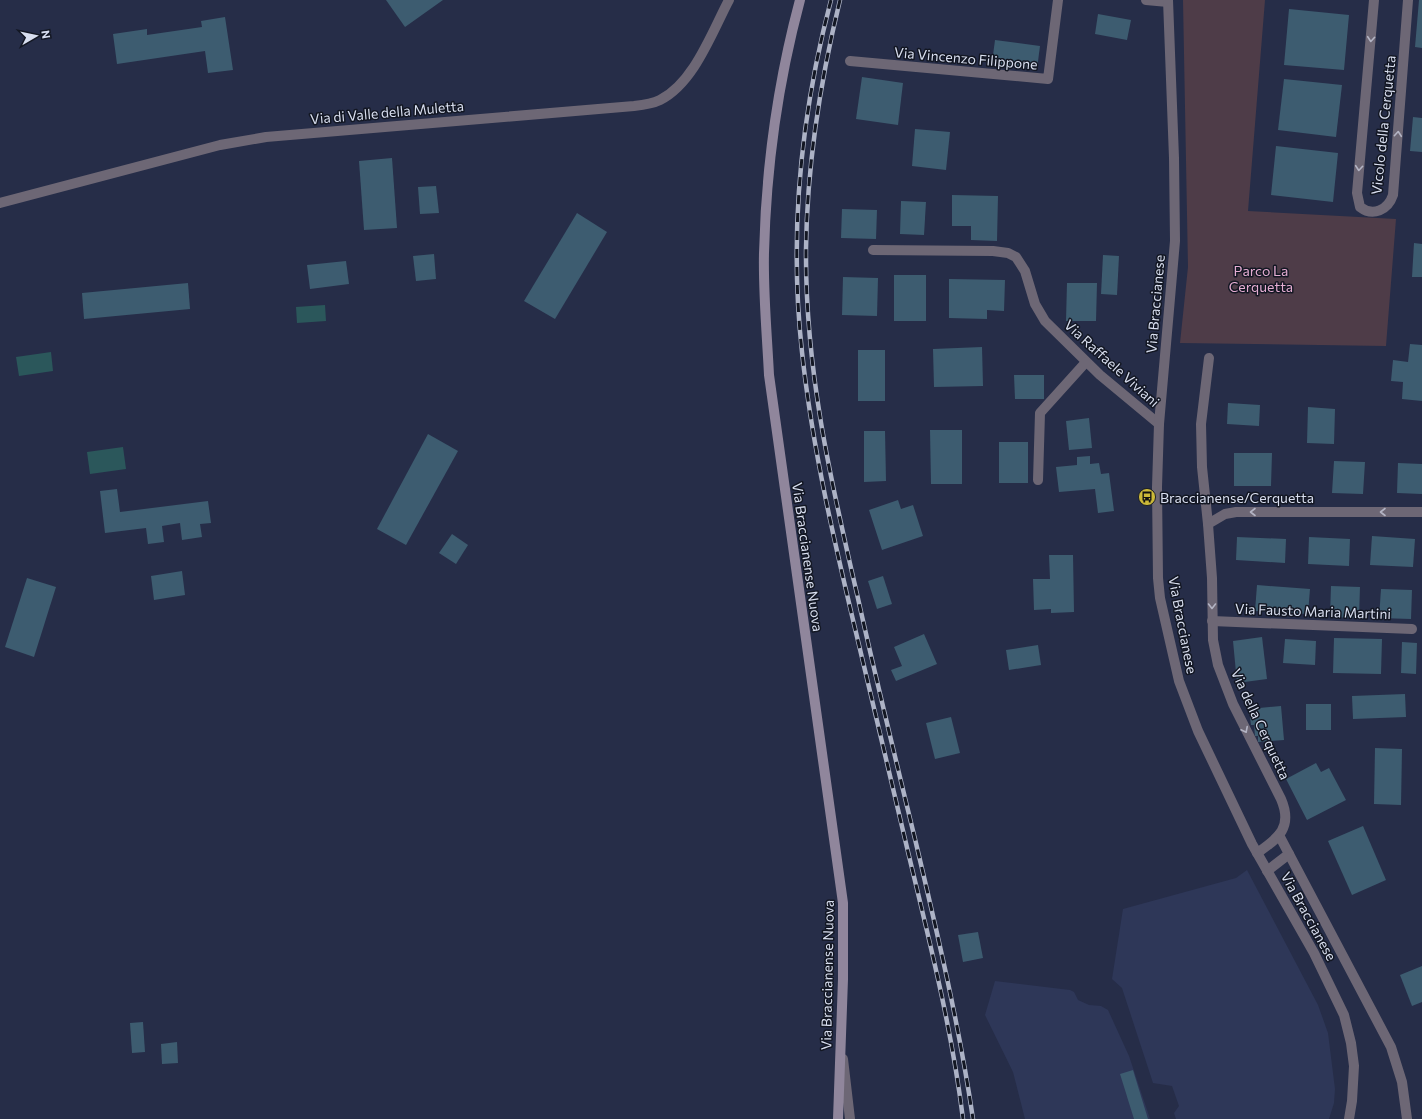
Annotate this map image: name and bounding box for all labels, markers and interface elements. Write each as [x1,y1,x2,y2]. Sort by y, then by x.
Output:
north arrow [16,16,56,56]
text: N [39,29,53,39]
one-way arrow [1367,36,1376,42]
street label: Via Vincenzo Filippone [894,43,1038,73]
street label: Vicolo della Cerquetta [1367,54,1399,196]
street label: Via di Valle della Muletta [309,97,465,127]
one-way arrow [1394,131,1403,137]
one-way arrow [1354,165,1363,171]
street label: Via Braccianese [1142,254,1168,354]
park label: Parco La Cerquetta [1229,262,1293,295]
street label: Via Raffaele Viviani [1061,316,1163,410]
street label: Via Braccianense Nuova [789,481,827,633]
bus stop icon: Braccianense/Cerquetta [1137,487,1157,507]
place label: Braccianense/Cerquetta [1160,489,1314,506]
one-way arrow [1250,508,1256,516]
one-way arrow [1380,508,1386,516]
street label: Via Braccianese [1165,575,1201,675]
street label: Via Fausto Maria Martini [1235,600,1391,622]
one-way arrow [1208,603,1216,609]
street label: Via della Cerquetta [1228,666,1294,782]
one-way arrow [1241,725,1248,733]
street label: Via Braccianese [1278,869,1340,963]
street label: Via Braccianense Nuova [817,900,837,1050]

